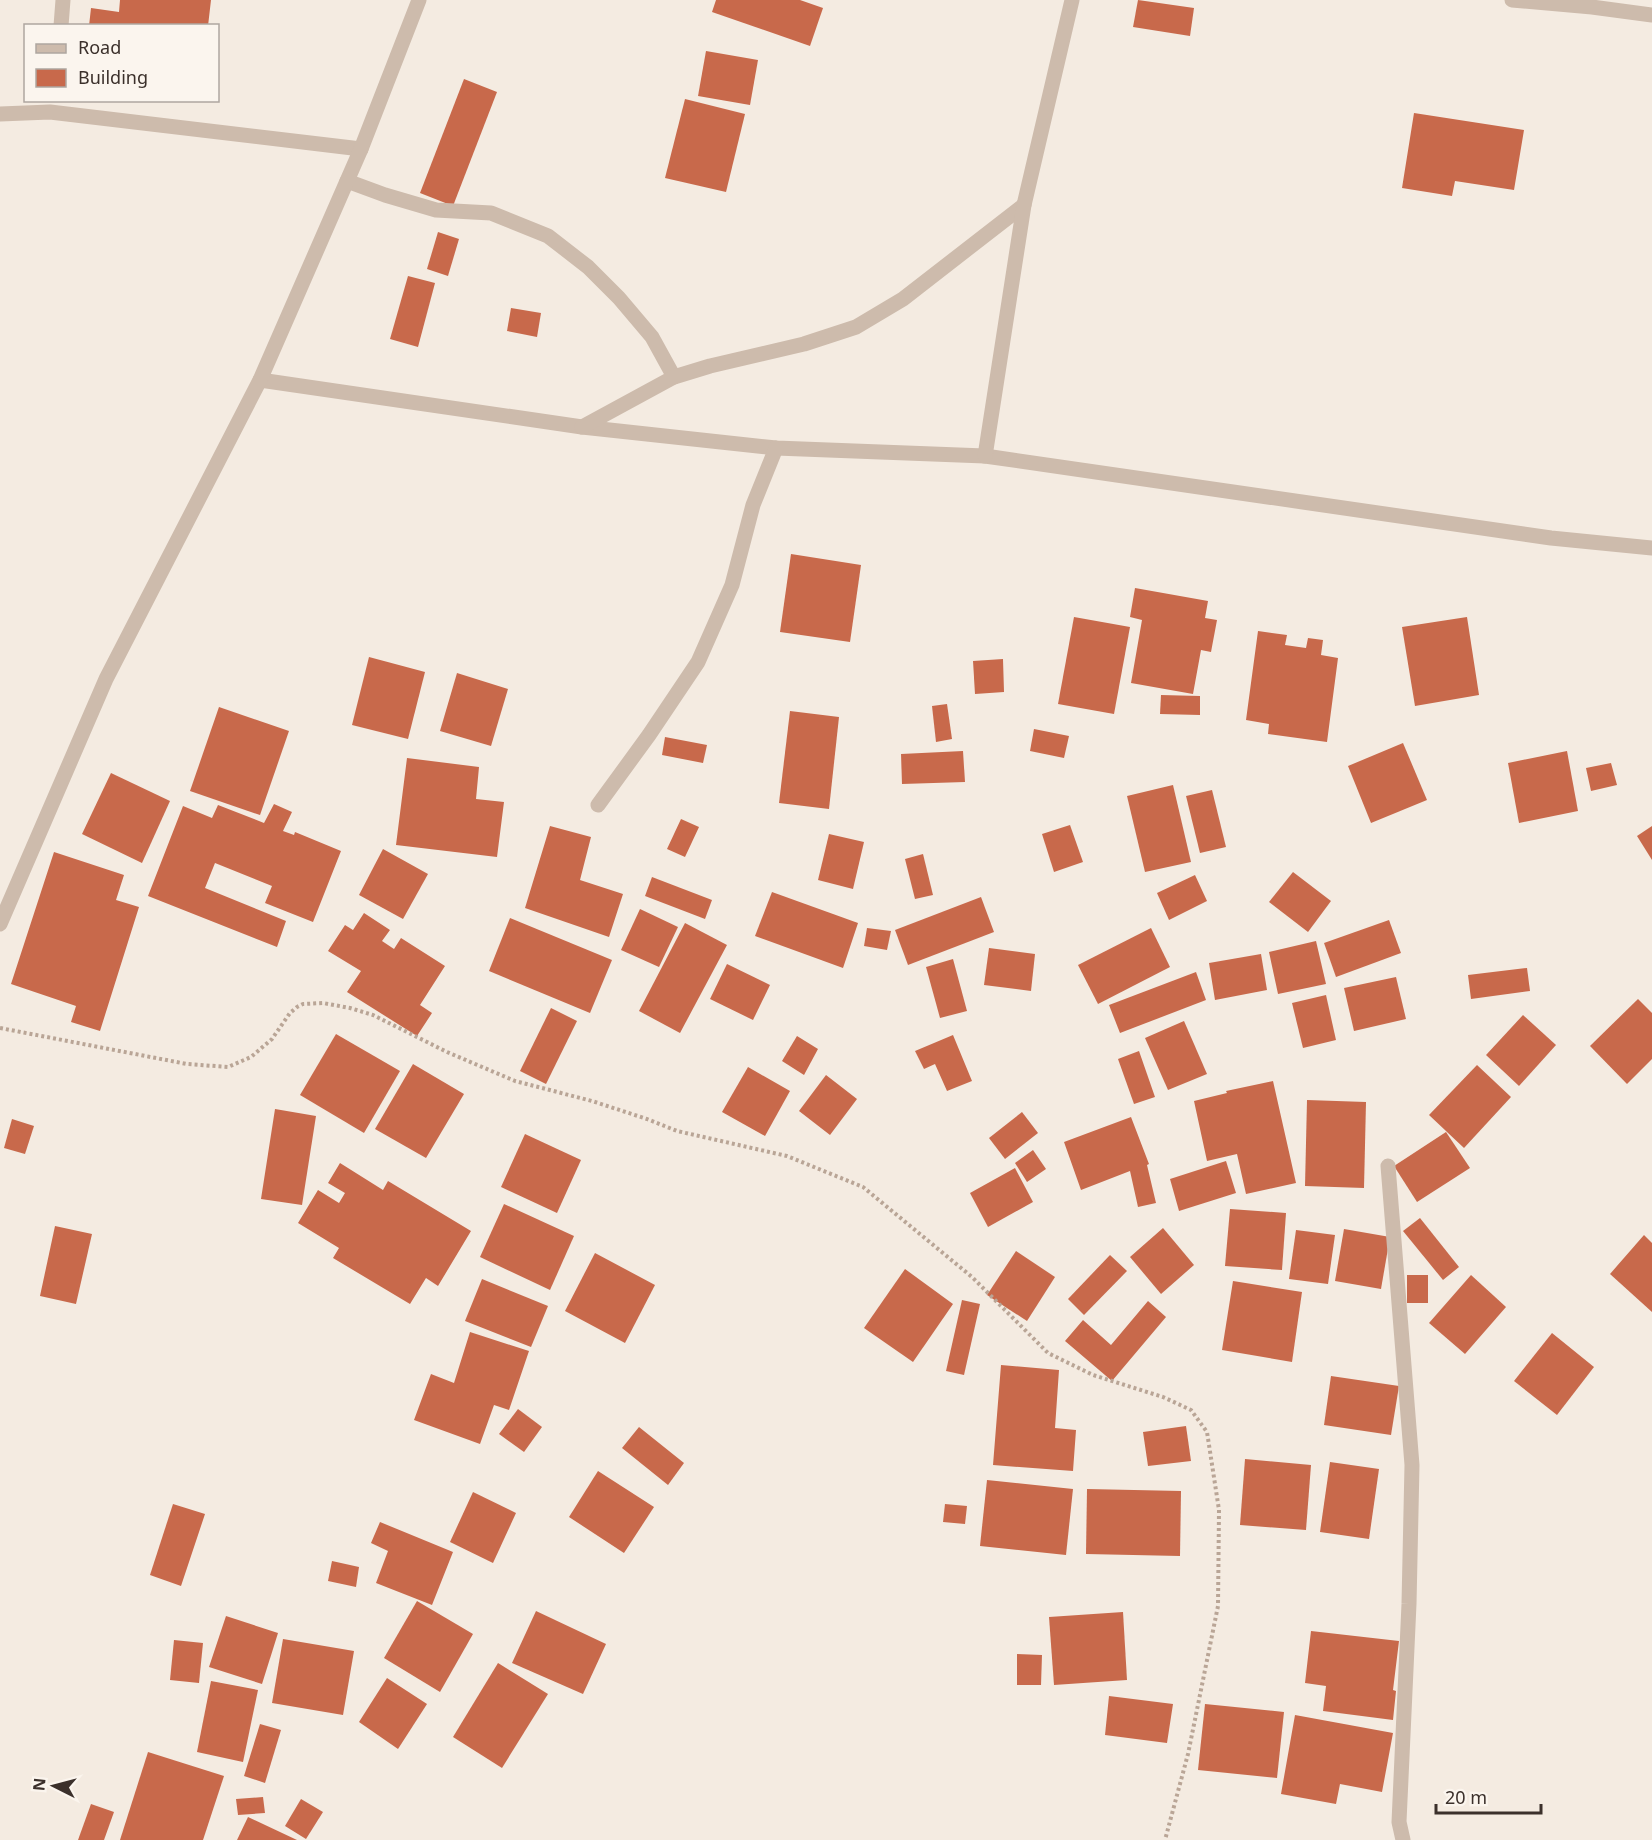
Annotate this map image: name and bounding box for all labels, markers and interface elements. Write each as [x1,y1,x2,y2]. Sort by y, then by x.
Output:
legend [24,24,219,102]
text: Road [78,35,121,59]
text: Building [78,65,148,89]
north arrow [24,1756,84,1816]
text: N [27,1777,51,1792]
scale bar [1436,1777,1541,1815]
text: 20 m [1445,1785,1487,1809]

